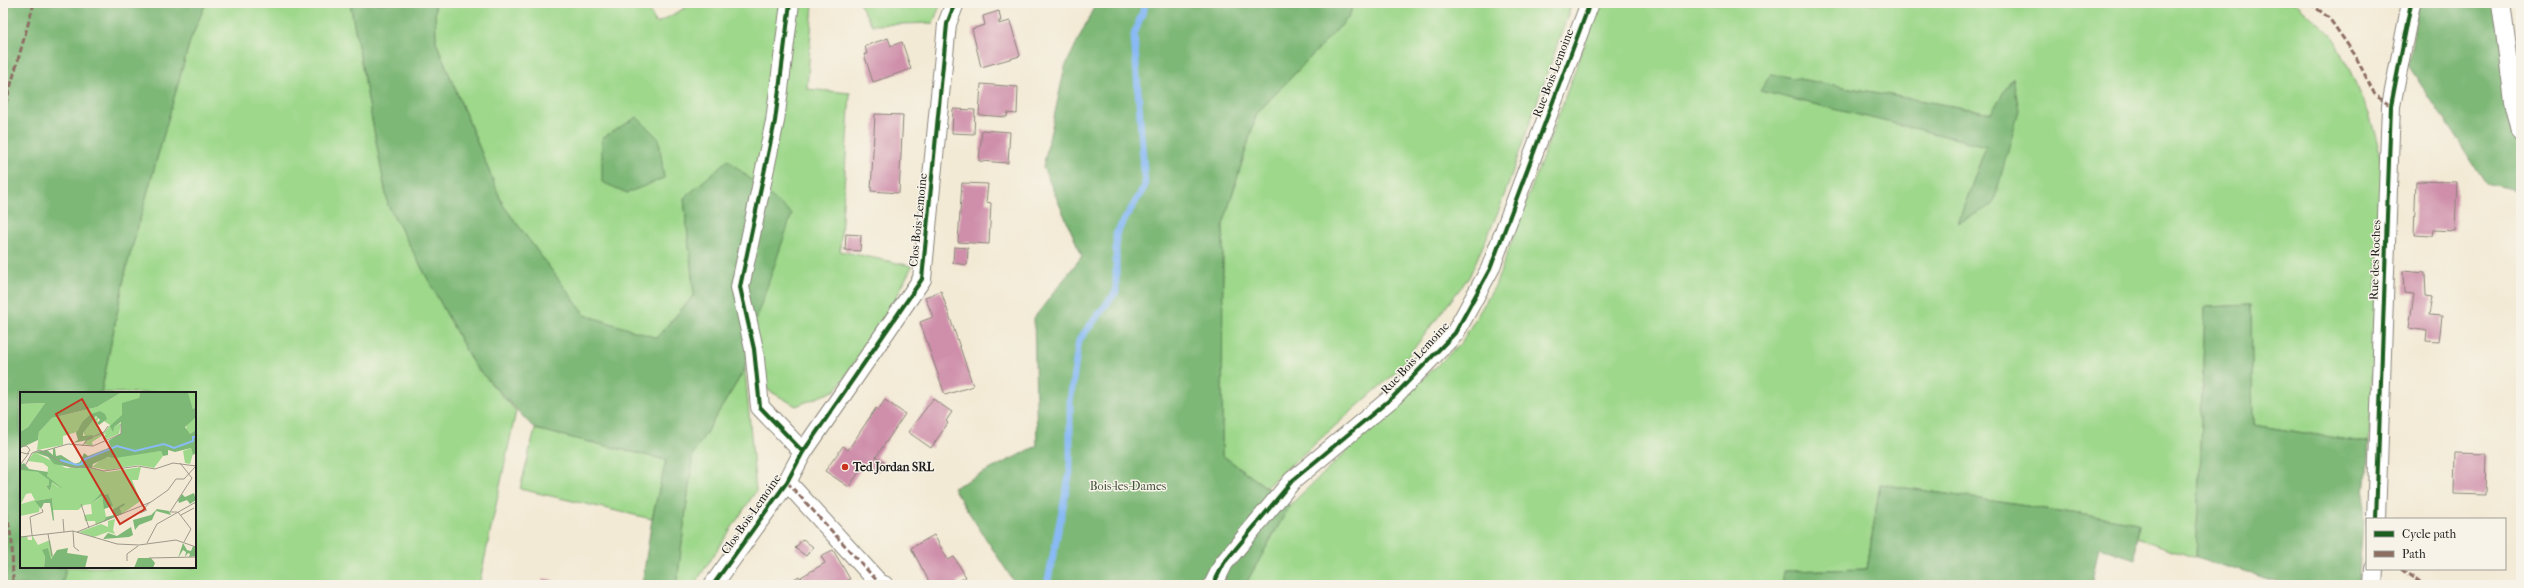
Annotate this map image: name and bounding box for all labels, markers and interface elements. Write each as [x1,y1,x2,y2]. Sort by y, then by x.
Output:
street label: Rue Bois Lemoine [1530,27,1576,119]
street label: Clos Bois Lemoine [906,172,930,268]
street label: Rue des Roches [2367,219,2383,300]
street label: Rue Bois Lemoine [1378,319,1452,397]
inset map [20,392,196,568]
place label: Ted Jordan SRL [852,460,935,475]
marker: Ted Jordan SRL [840,462,850,472]
street label: Clos Bois Lemoine [718,471,784,557]
park label: Bois-les-Dames [1090,479,1167,493]
legend [2366,518,2506,570]
text: Cycle path [2402,527,2457,541]
text: Path [2402,547,2426,561]

